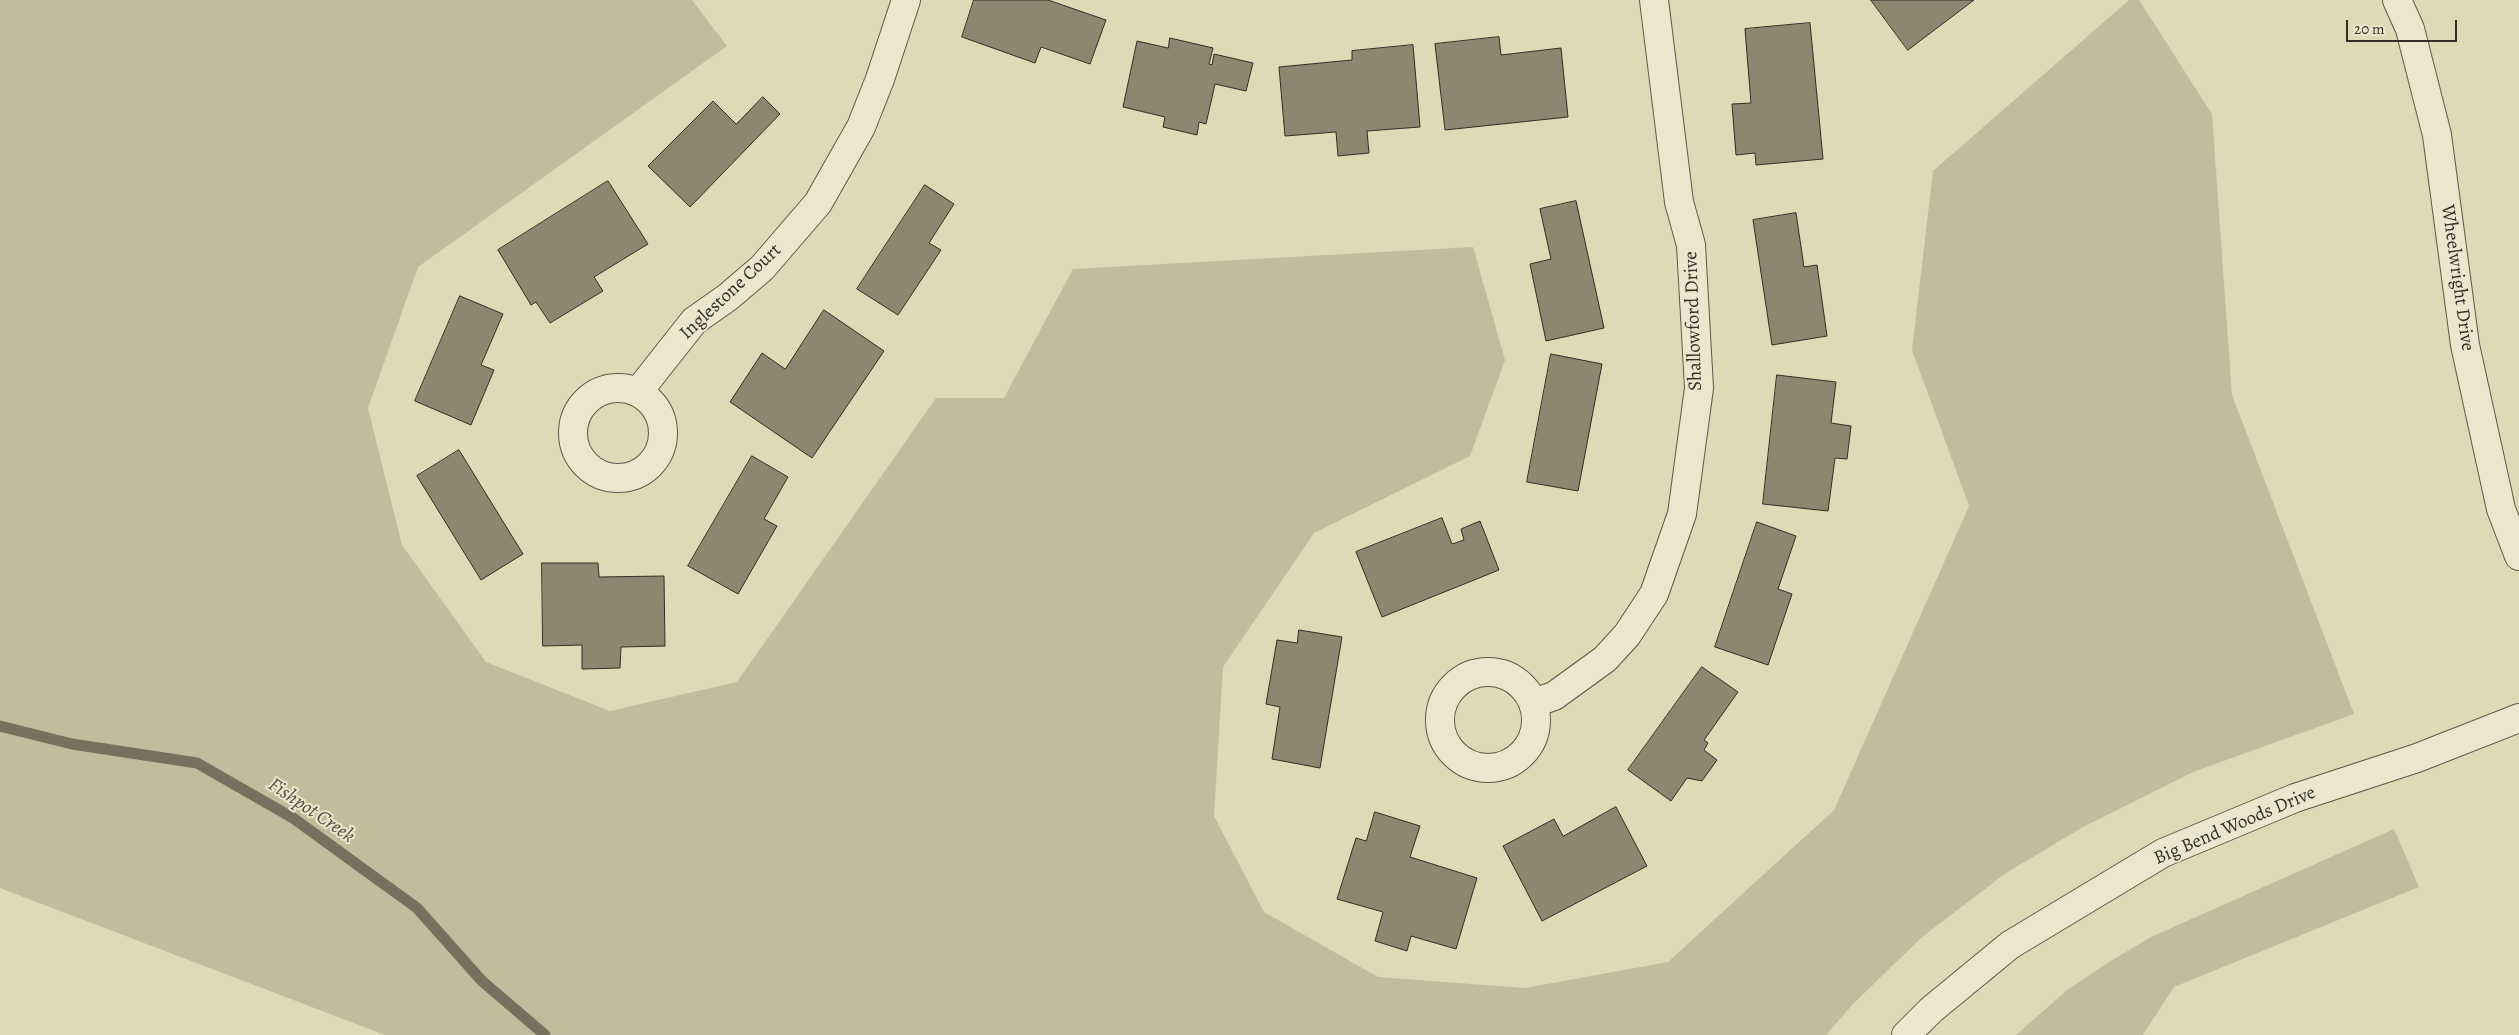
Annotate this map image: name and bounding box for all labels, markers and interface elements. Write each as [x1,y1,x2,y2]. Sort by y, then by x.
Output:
scale bar [2349,10,2460,42]
text: 20 m [2354,19,2385,39]
street label: Wheelwright Drive [2435,203,2479,353]
street label: Inglestone Court [675,239,787,345]
street label: Shallowford Drive [1680,251,1708,391]
water label: Fishpot Creek [263,773,359,849]
street label: Big Bend Woods Drive [2151,782,2319,870]

